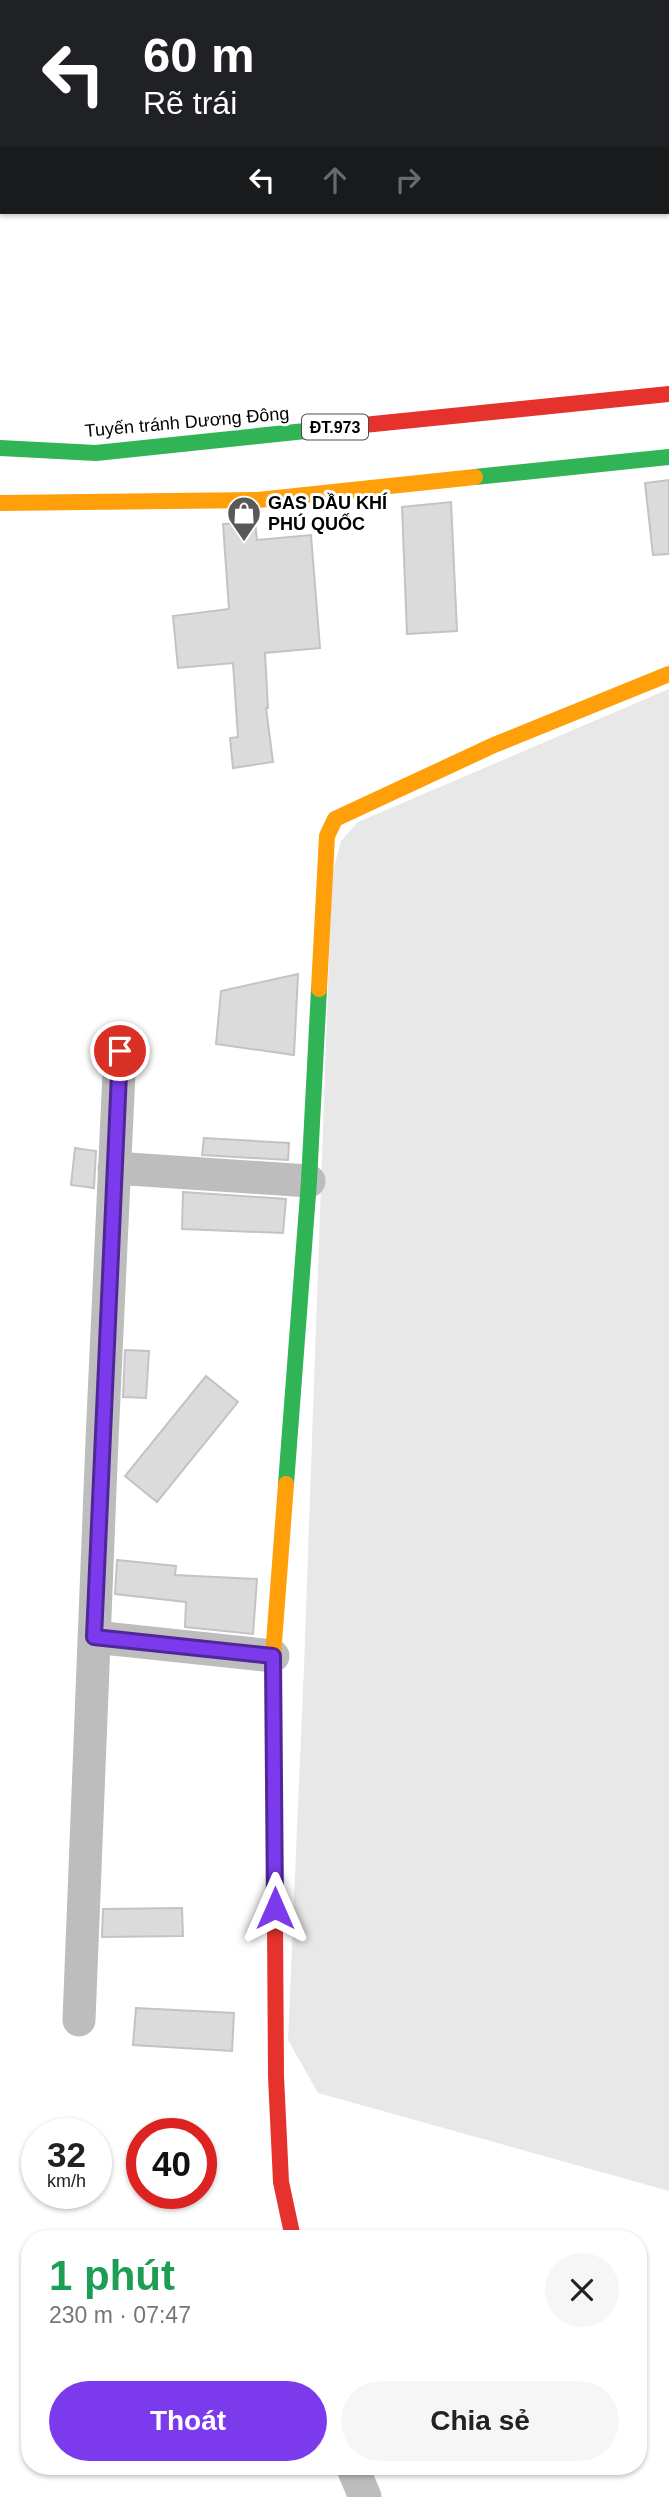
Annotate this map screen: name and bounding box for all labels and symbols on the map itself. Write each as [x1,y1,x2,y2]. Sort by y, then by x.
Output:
street label: Tuyến tránh Dương Đông [84,403,290,441]
road number: ĐT.973 [302,414,368,440]
place label: GAS DẦU KHÍ PHÚ QUỐC [268,492,388,534]
shop icon: GAS DẦU KHÍ PHÚ QUỐC [225,494,263,543]
pin [90,1021,150,1081]
position arrow [238,1871,312,1945]
speed limit sign: 40 [126,2118,217,2209]

